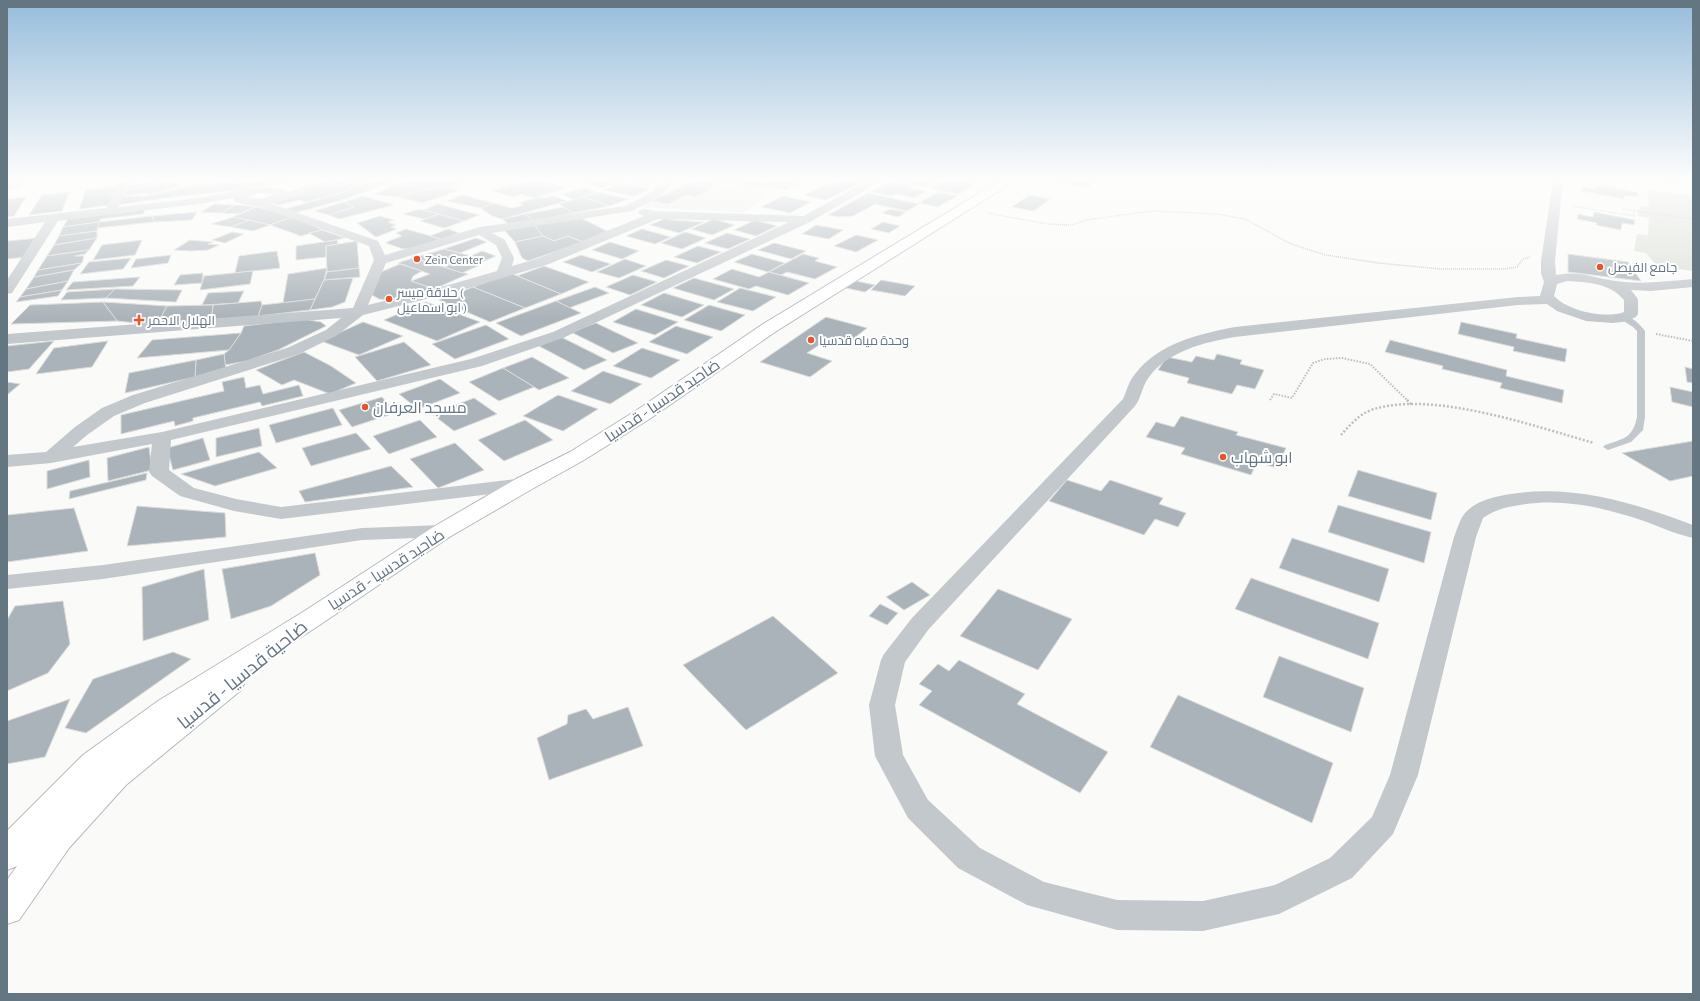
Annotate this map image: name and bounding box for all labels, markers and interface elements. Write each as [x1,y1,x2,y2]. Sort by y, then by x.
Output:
marker: Zein Center [412,254,422,264]
place label: Zein Center [425,254,484,267]
marker: جامع الفيصل [1595,262,1605,272]
place label: جامع الفيصل [1608,262,1677,276]
place label: حلاقة ميسر ( ابو اسماعيل ) [396,287,467,315]
marker: حلاقة ميسر ( ابو اسماعيل ) [384,294,394,304]
marker: الهلال الاحمر [133,314,145,326]
place label: الهلال الاحمر [147,315,215,329]
marker: وحدة مياه قدسيا [806,335,816,345]
place label: وحدة مياه قدسيا [819,335,909,348]
street label: ضاحيد قدسيا - قدسيا [602,357,723,446]
place label: مسجد العرفان [373,400,467,418]
marker: مسجد العرفان [360,402,370,412]
place label: ابو شهاب [1231,449,1293,468]
marker: ابو شهاب [1218,452,1228,462]
street label: ضاحيد قدسيا - قدسيا [326,526,448,614]
street label: ضاحية قدسيا - قدسيا [175,617,311,733]

